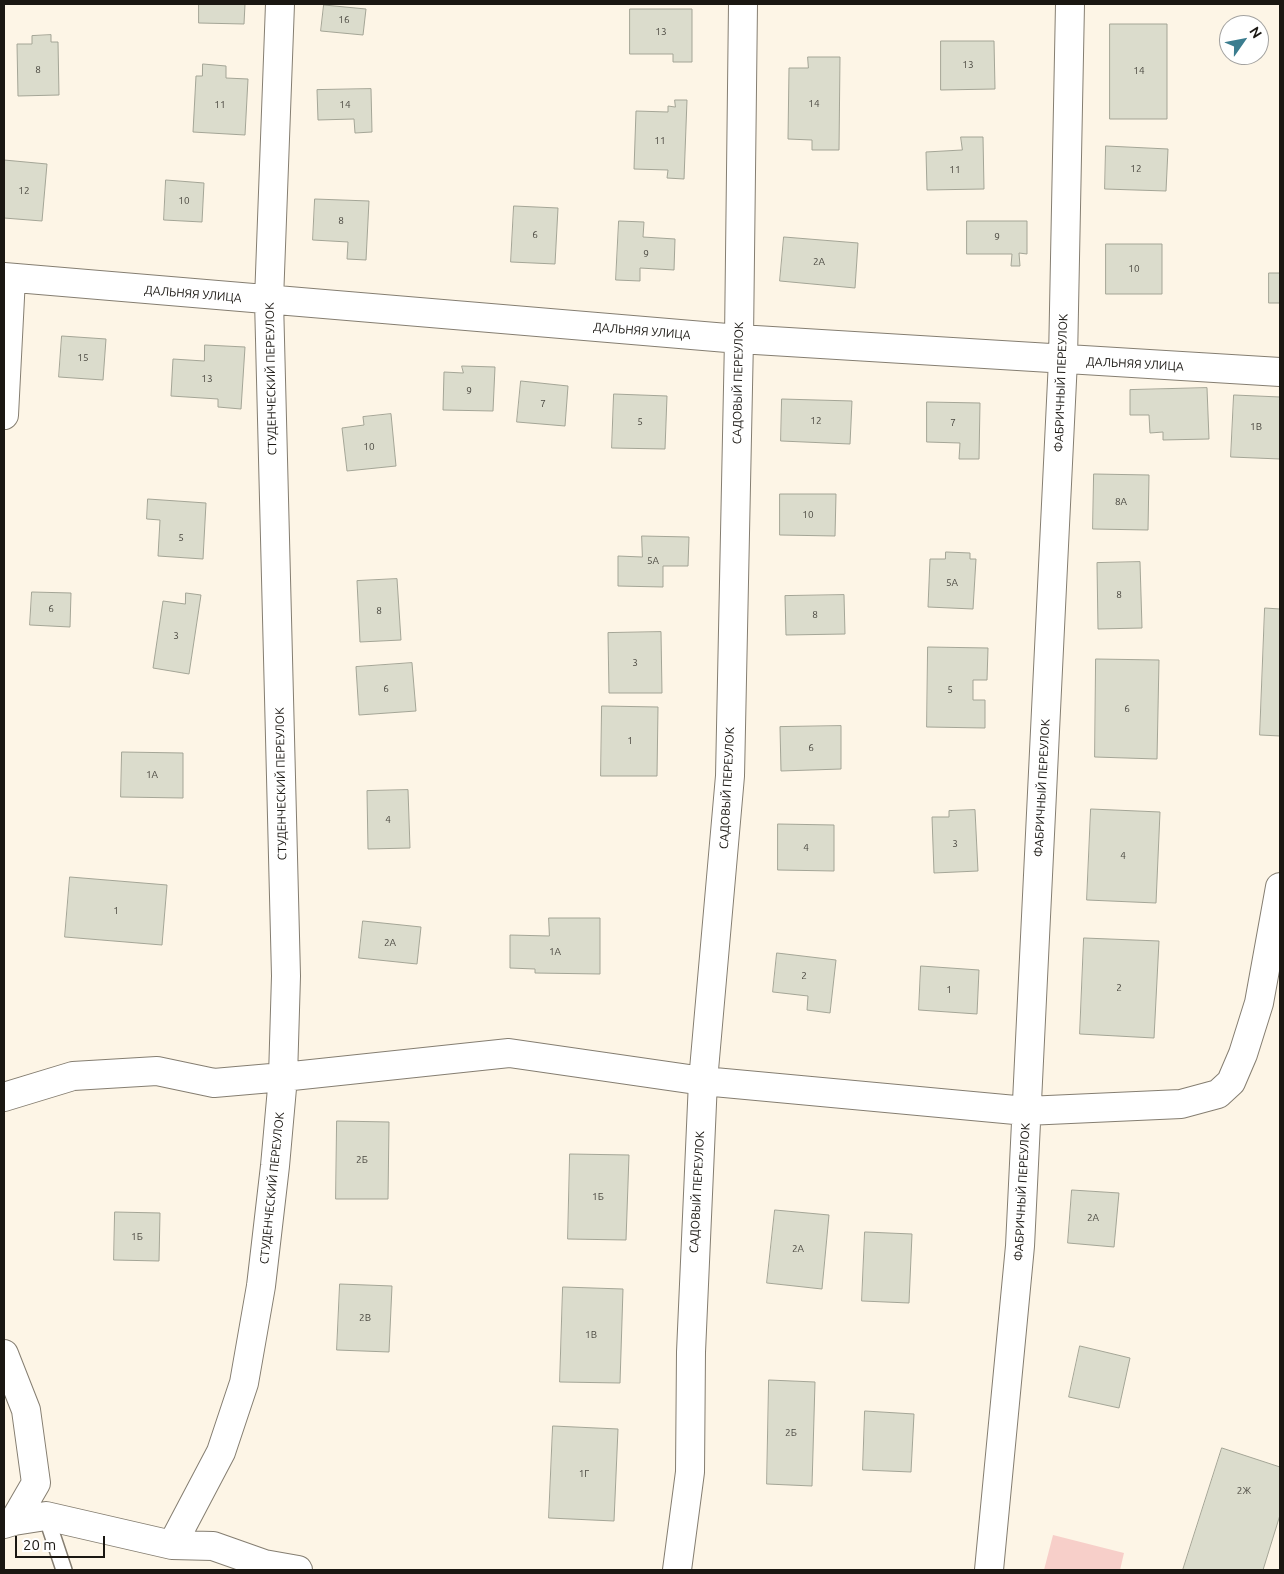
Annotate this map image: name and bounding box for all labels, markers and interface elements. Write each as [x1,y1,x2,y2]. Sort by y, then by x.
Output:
house number: 16 [338,14,350,26]
north arrow [1219,15,1269,65]
text: N [1246,24,1265,41]
house number: 13 [655,26,667,38]
house number: 13 [962,59,974,71]
house number: 8 [35,64,41,76]
house number: 14 [1133,65,1145,77]
house number: 14 [808,98,820,110]
house number: 11 [214,99,226,111]
house number: 14 [339,99,351,111]
house number: 11 [654,135,666,147]
house number: 12 [1130,163,1142,175]
house number: 11 [949,164,961,176]
house number: 12 [18,185,30,197]
house number: 10 [178,195,190,207]
house number: 8 [338,215,344,227]
house number: 6 [532,229,538,241]
house number: 9 [994,231,1000,243]
house number: 9 [643,248,649,260]
house number: 2А [813,256,825,268]
house number: 10 [1128,263,1140,275]
street label: ДАЛЬНЯЯ УЛИЦА [144,283,242,305]
street label: СТУДЕНЧЕСКИЙ ПЕРЕУЛОК [262,302,280,456]
street label: ФАБРИЧНЫЙ ПЕРЕУЛОК [1051,314,1071,452]
street label: ДАЛЬНЯЯ УЛИЦА [593,320,691,342]
street label: САДОВЫЙ ПЕРЕУЛОК [730,322,746,444]
house number: 15 [77,352,89,364]
street label: ДАЛЬНЯЯ УЛИЦА [1086,354,1184,374]
house number: 13 [201,373,213,385]
house number: 9 [466,385,472,397]
house number: 7 [540,398,546,410]
house number: 12 [810,415,822,427]
house number: 5 [637,416,643,428]
house number: 7 [950,417,956,429]
house number: 1В [1250,421,1262,433]
house number: 10 [363,441,375,453]
house number: 8А [1115,496,1127,508]
house number: 10 [802,509,814,521]
house number: 5 [178,532,184,544]
house number: 5А [647,555,659,567]
house number: 5А [946,577,958,589]
house number: 8 [1116,589,1122,601]
house number: 6 [48,603,54,615]
house number: 8 [376,605,382,617]
house number: 8 [812,609,818,621]
house number: 3 [173,630,179,642]
house number: 3 [632,657,638,669]
house number: 6 [383,683,389,695]
house number: 5 [947,684,953,696]
house number: 6 [1124,703,1130,715]
street label: СТУДЕНЧЕСКИЙ ПЕРЕУЛОК [272,707,290,861]
street label: ФАБРИЧНЫЙ ПЕРЕУЛОК [1031,718,1053,858]
street label: САДОВЫЙ ПЕРЕУЛОК [717,727,737,849]
house number: 1 [627,735,633,747]
house number: 6 [808,742,814,754]
house number: 1А [146,769,158,781]
house number: 4 [385,814,391,826]
house number: 3 [952,838,958,850]
house number: 4 [803,842,809,854]
house number: 4 [1120,850,1126,862]
house number: 1 [113,905,119,917]
house number: 2А [384,937,396,949]
house number: 1А [549,946,561,958]
house number: 2 [801,970,807,982]
house number: 2 [1116,982,1122,994]
house number: 1 [946,984,952,996]
street label: СТУДЕНЧЕСКИЙ ПЕРЕУЛОК [257,1111,287,1265]
street label: ФАБРИЧНЫЙ ПЕРЕУЛОК [1011,1122,1033,1262]
street label: САДОВЫЙ ПЕРЕУЛОК [687,1131,707,1253]
house number: 2Б [356,1154,368,1166]
house number: 1Б [592,1191,604,1203]
house number: 2А [1087,1212,1099,1224]
house number: 1Б [131,1231,143,1243]
house number: 2А [792,1243,804,1255]
house number: 2В [359,1312,371,1324]
house number: 1В [585,1329,597,1341]
house number: 2Б [785,1427,797,1439]
house number: 1Г [579,1468,589,1480]
house number: 2Ж [1237,1485,1251,1497]
scale bar [18,1526,108,1558]
text: 20 m [23,1536,56,1553]

